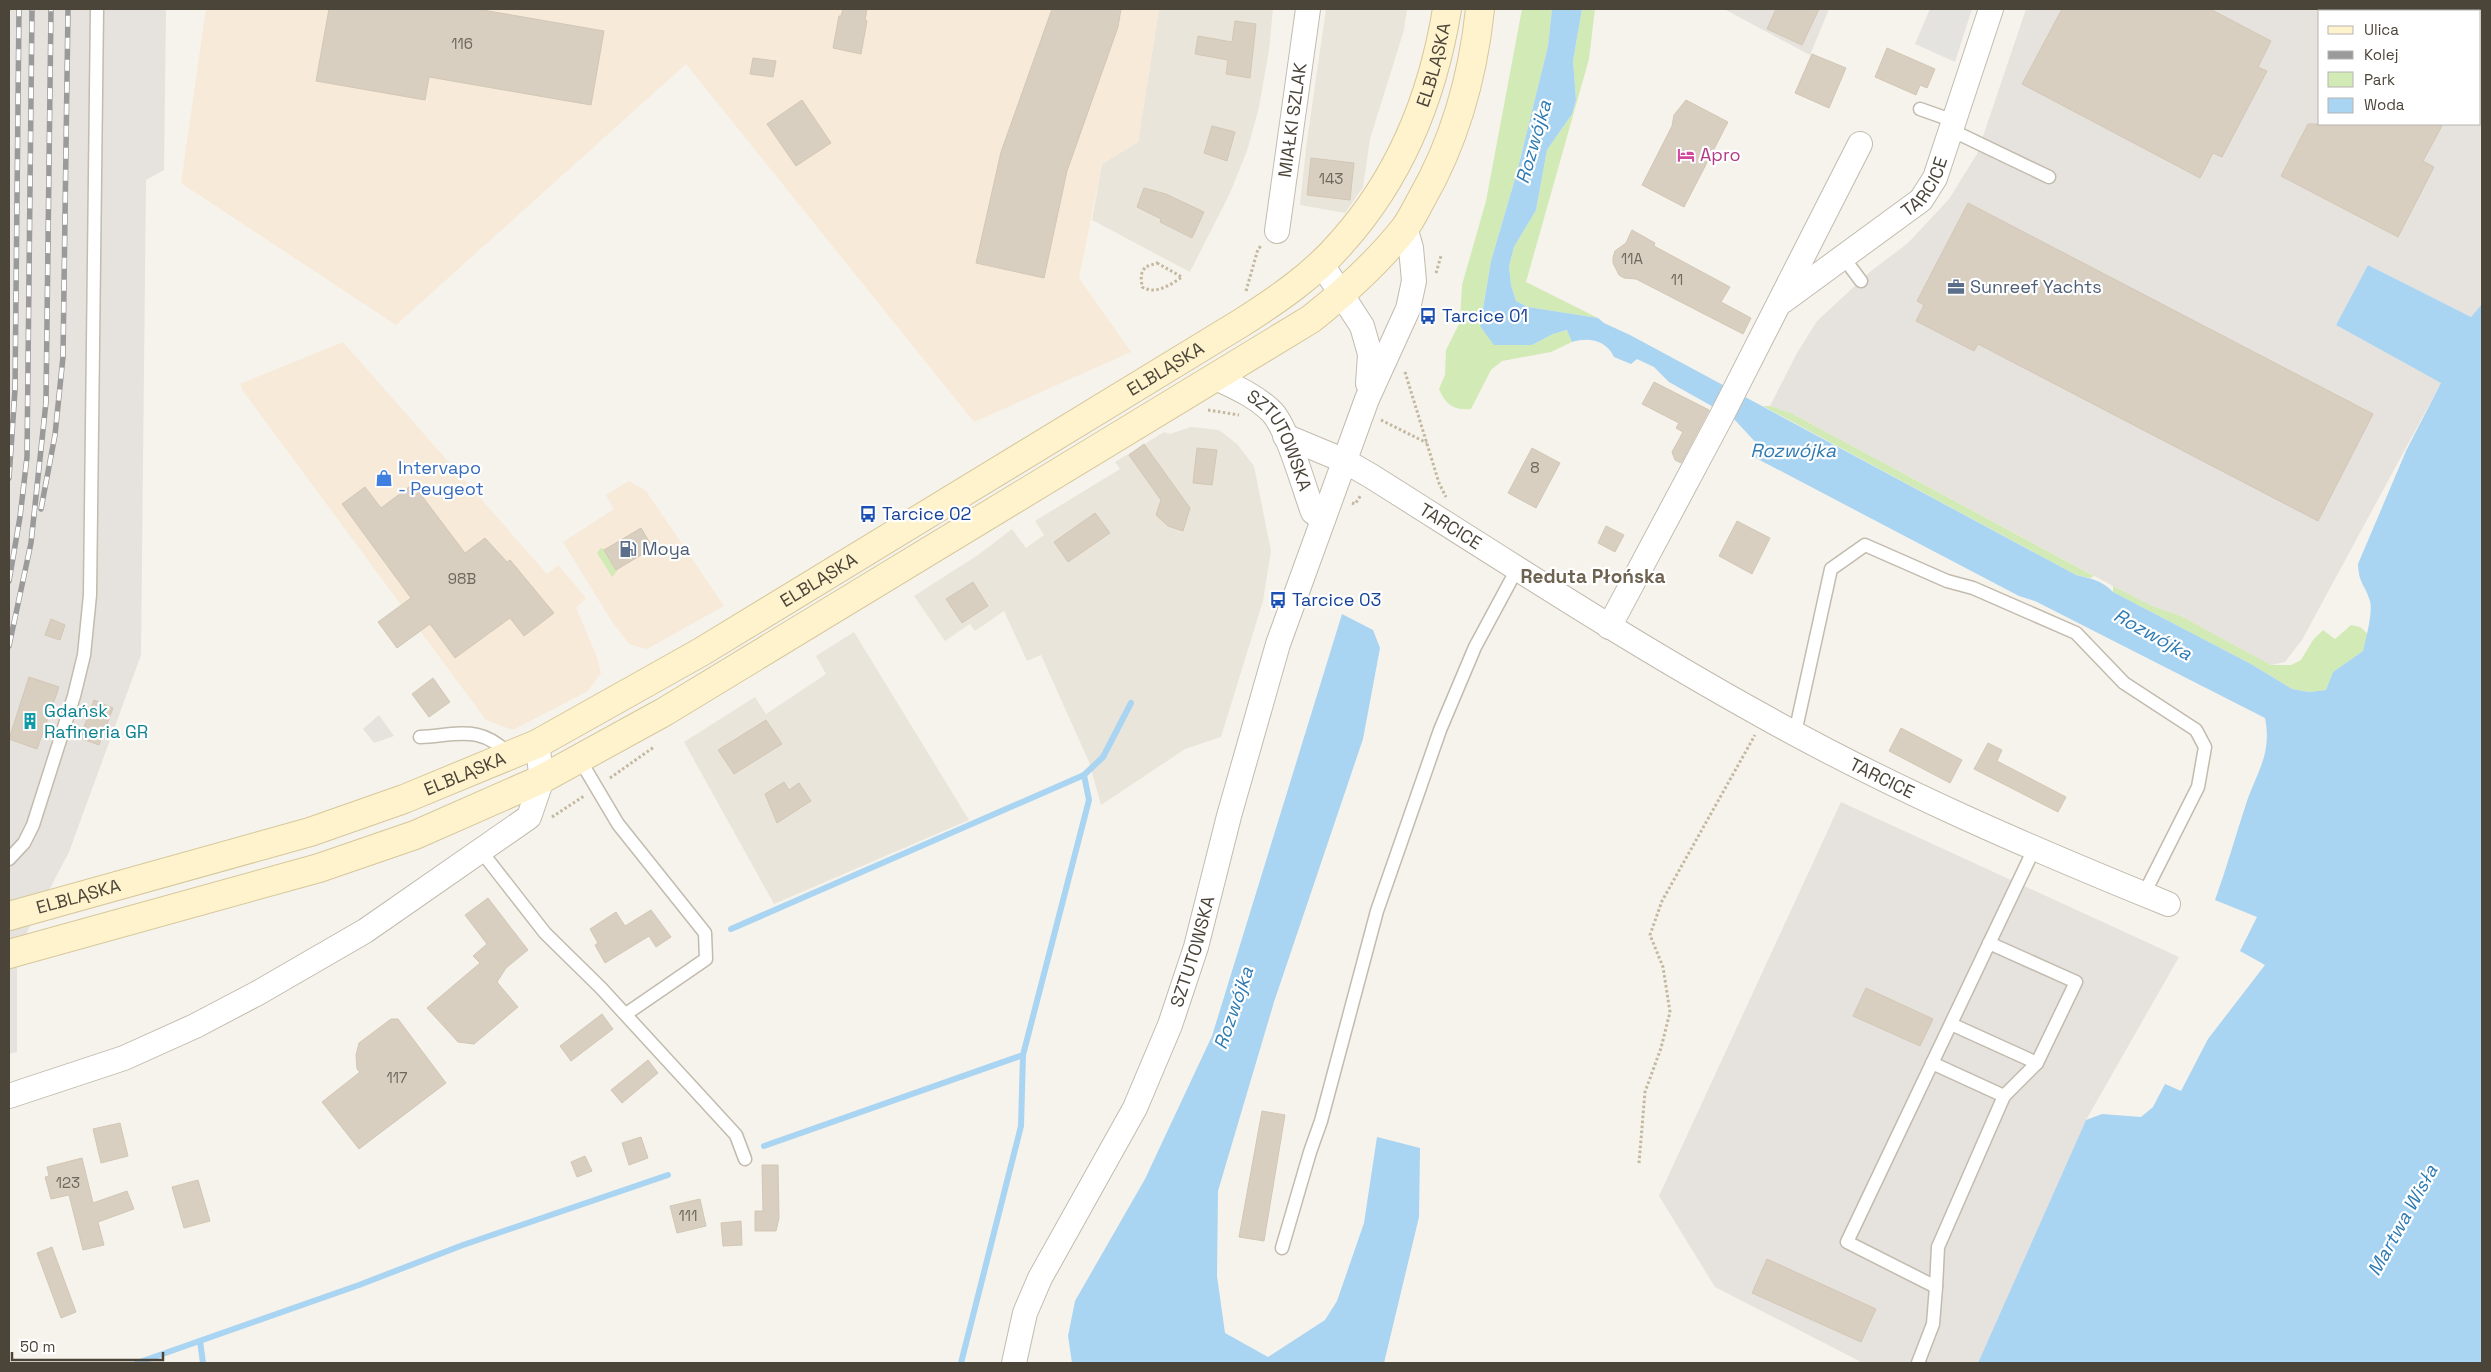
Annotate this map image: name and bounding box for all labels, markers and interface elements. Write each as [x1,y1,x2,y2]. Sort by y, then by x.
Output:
legend [2318,10,2481,125]
text: Ulica [2364,20,2399,39]
street label: ELBLĄSKA [1411,21,1455,110]
house number: 116 [451,34,473,53]
text: Kolej [2364,45,2398,64]
street label: MIAŁKI SZLAK [1273,61,1311,179]
text: Park [2364,70,2395,89]
text: Woda [2364,95,2405,114]
water label: Rozwójka [1510,97,1557,187]
place label: Apro [1700,143,1741,166]
hotel icon: Apro [1676,145,1696,165]
street label: TARCICE [1896,154,1952,222]
house number: 143 [1319,169,1343,188]
house number: 11A [1621,249,1644,268]
house number: 11 [1671,270,1683,289]
place label: Sunreef Yachts [1970,275,2102,298]
office icon: Sunreef Yachts [1946,277,1966,297]
place label: Tarcice 01 [1442,304,1528,327]
bus stop icon: Tarcice 01 [1418,306,1438,326]
street label: ELBLĄSKA [1122,336,1208,401]
street label: SZTUTOWSKA [1243,384,1317,494]
water label: Rozwójka [1750,438,1836,463]
place label: Intervapo - Peugeot [398,456,484,500]
house number: 8 [1530,458,1540,477]
shop icon: Intervapo - Peugeot [374,468,394,488]
street label: TARCICE [1415,498,1486,554]
place label: Tarcice 02 [882,502,971,525]
bus stop icon: Tarcice 02 [858,504,878,524]
place label: Moya [642,537,690,560]
fuel station icon: Moya [618,539,638,559]
street label: ELBLĄSKA [776,548,861,612]
district label: Reduta Płońska [1521,564,1665,589]
house number: 98B [448,569,476,588]
place label: Tarcice 03 [1292,588,1381,611]
bus stop icon: Tarcice 03 [1268,590,1288,610]
water label: Rozwójka [2109,603,2196,666]
place label: Gdańsk Rafineria GR [44,699,148,743]
building icon: Gdańsk Rafineria GR [20,711,40,731]
street label: ELBLĄSKA [420,746,509,800]
street label: TARCICE [1846,752,1918,803]
street label: ELBLĄSKA [34,873,123,919]
street label: SZTUTOWSKA [1165,893,1219,1010]
water label: Rozwójka [1208,964,1259,1053]
house number: 117 [386,1068,408,1087]
water label: Martwa Wisła [2362,1160,2443,1280]
house number: 123 [56,1173,80,1192]
house number: 111 [679,1206,697,1225]
scale bar [12,1330,164,1362]
text: 50 m [20,1337,55,1356]

